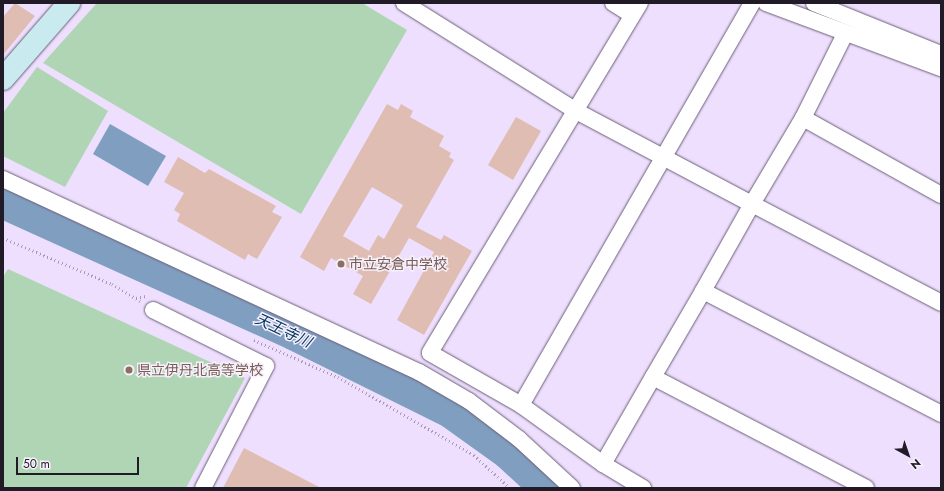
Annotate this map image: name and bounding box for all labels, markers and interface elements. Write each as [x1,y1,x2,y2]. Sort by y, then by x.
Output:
place label: 市立安倉中学校 [349,256,447,272]
marker: 市立安倉中学校 [336,259,346,269]
water label: 天王寺川 [252,310,314,352]
place label: 県立伊丹北高等学校 [137,362,263,378]
marker: 県立伊丹北高等学校 [124,365,134,375]
north arrow [888,435,928,475]
scale bar [18,449,141,475]
text: 50 m [23,455,50,473]
text: N [907,455,924,473]

